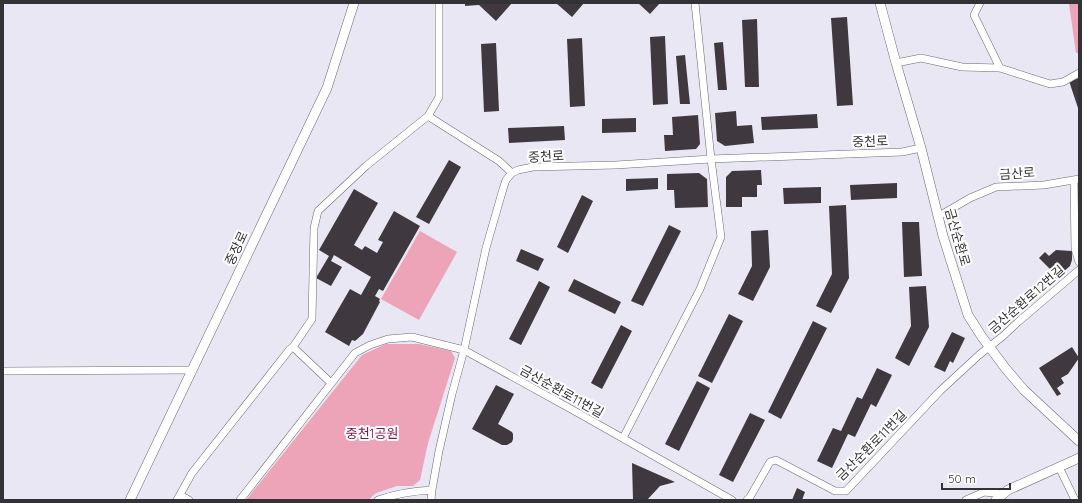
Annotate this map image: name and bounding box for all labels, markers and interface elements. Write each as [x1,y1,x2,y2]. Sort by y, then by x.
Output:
street label: 중천로 [852,132,888,150]
street label: 중천로 [528,147,564,165]
street label: 금산로 [999,164,1035,182]
street label: 금산순환로 [942,206,974,268]
street label: 중장로 [221,228,251,268]
street label: 금산순환로12번길 [985,262,1067,336]
street label: 금산순환로11번길 [517,361,607,421]
street label: 금산순환로11번길 [832,406,910,484]
park label: 중천1공원 [346,425,398,441]
scale bar [942,465,1010,491]
text: 50 m [948,471,976,486]

